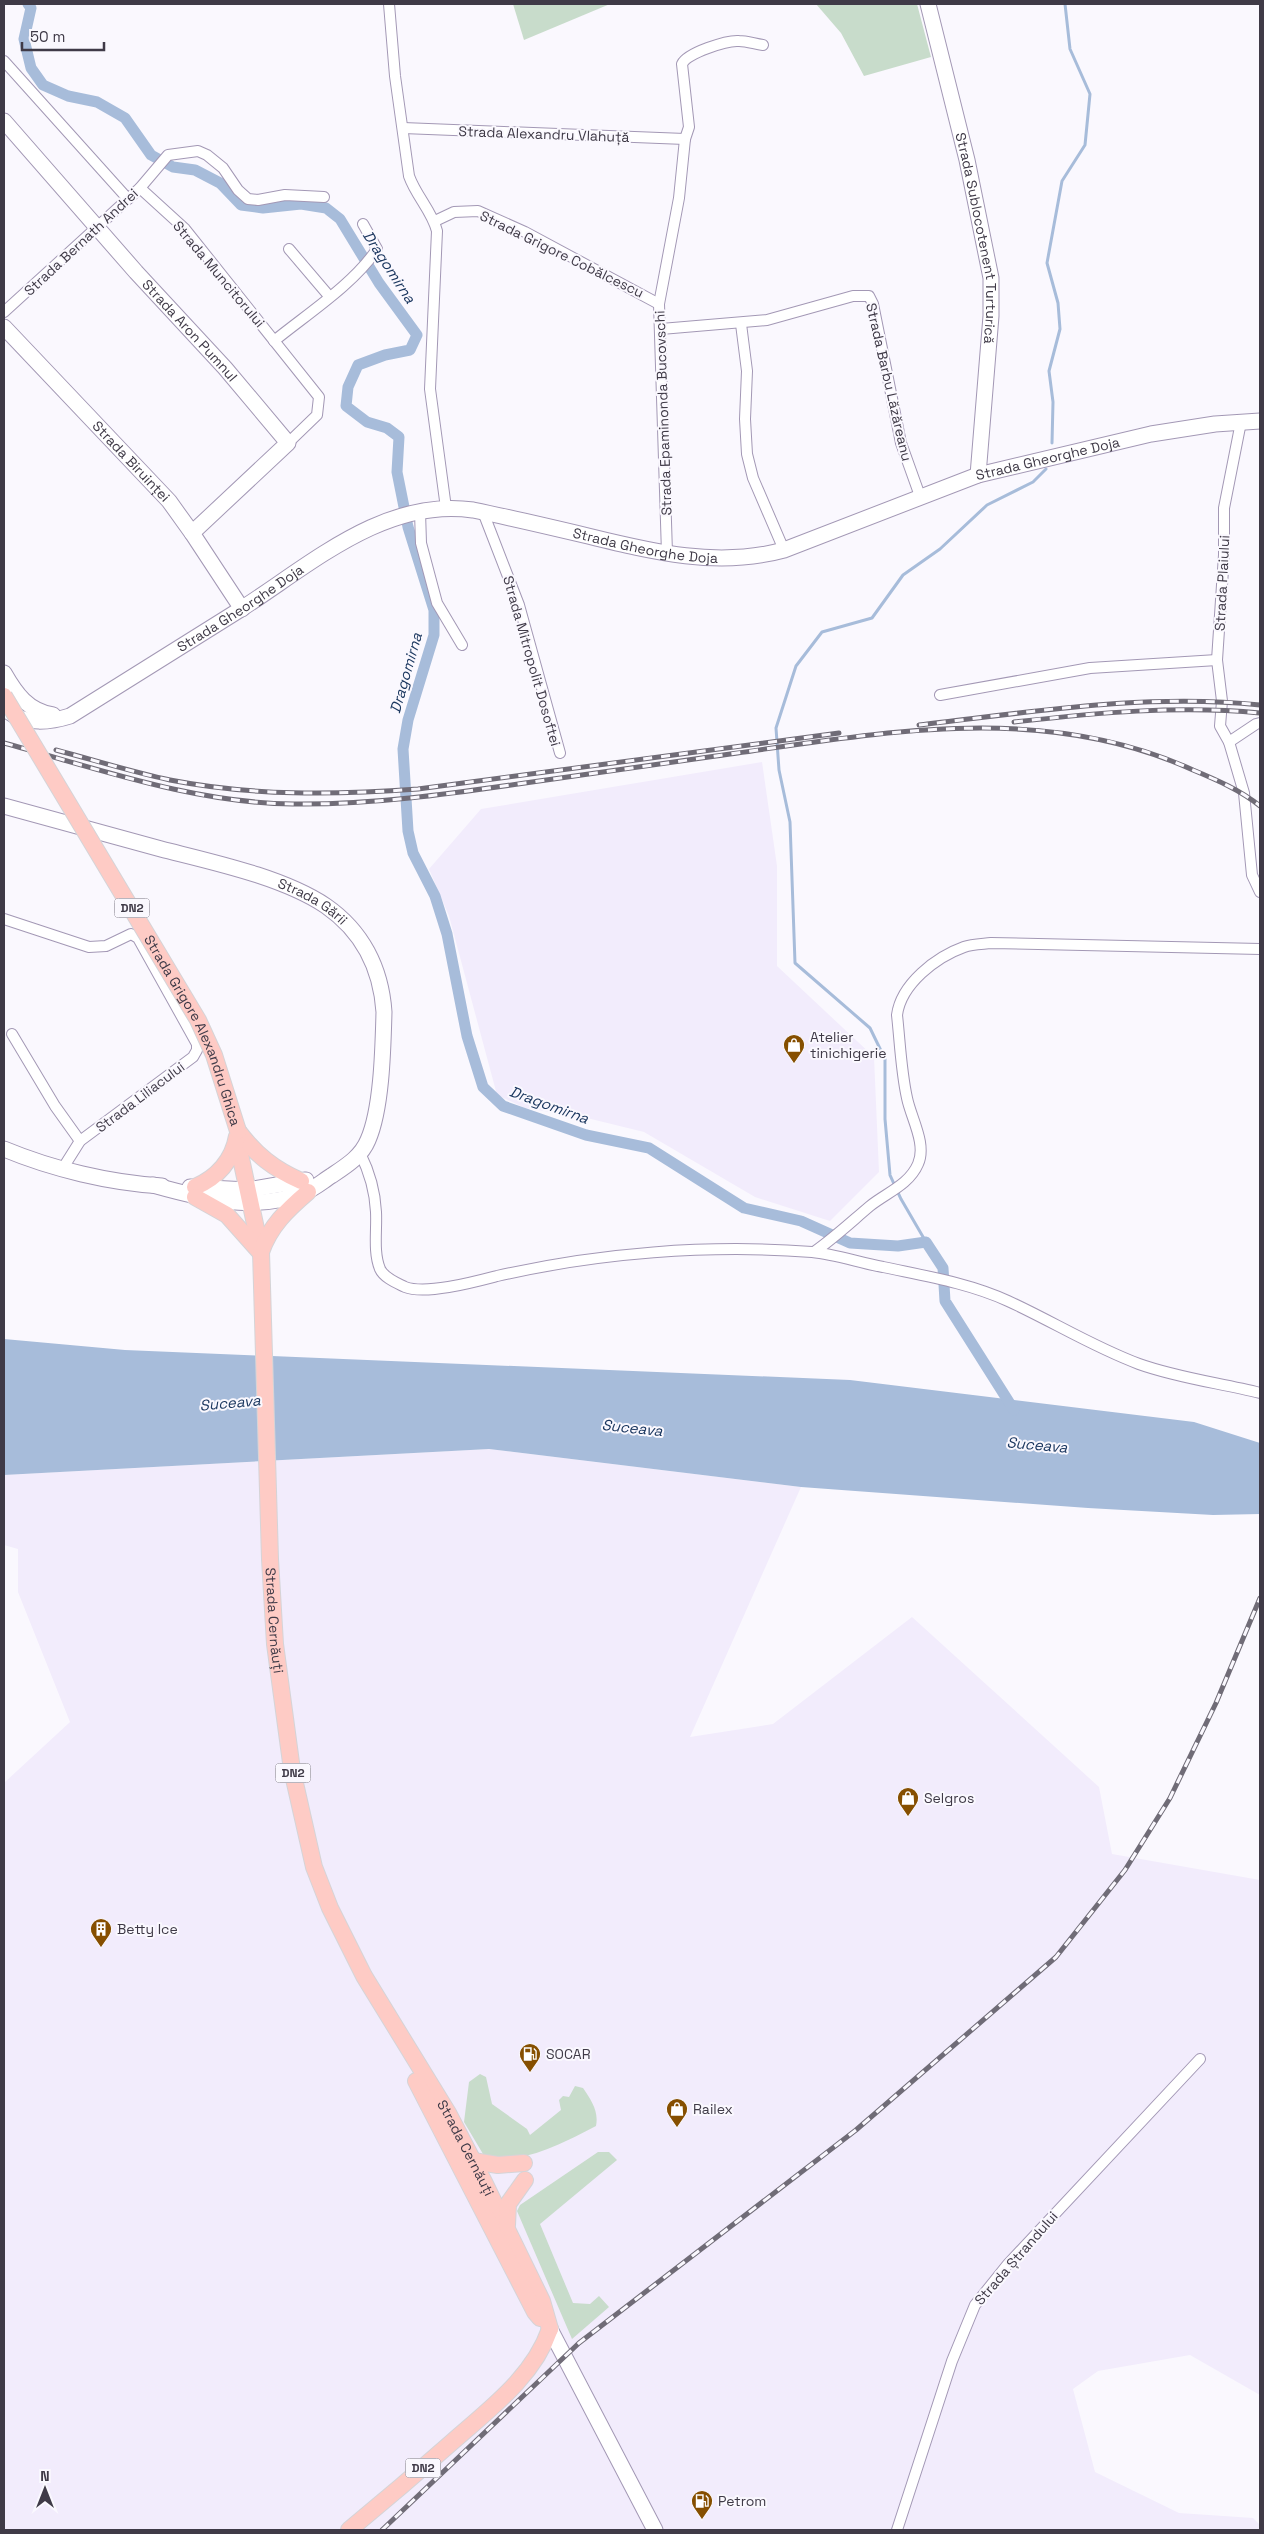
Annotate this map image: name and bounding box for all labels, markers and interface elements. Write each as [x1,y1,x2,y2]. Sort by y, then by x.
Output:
scale bar [22,20,105,52]
text: 50 m [30,27,65,46]
street label: Strada Alexandru Vlahuță [458,122,630,146]
street label: Strada Sublocotenent Turturică [951,131,1000,345]
street label: Strada Bernath Andrei [20,185,142,299]
street label: Strada Grigore Cobălcescu [477,206,647,302]
street label: Strada Muncitorului [169,217,269,331]
water label: Dragomirna [359,227,420,307]
street label: Strada Aron Pumnul [138,275,241,385]
street label: Strada Barbu Lăzăreanu [862,301,916,463]
street label: Strada Epaminonda Bucovschi [650,310,676,516]
street label: Strada Biruinței [89,417,174,506]
street label: Strada Gheorghe Doja [974,433,1122,484]
street label: Strada Gheorghe Doja [571,524,718,567]
street label: Strada Plaiului [1211,535,1233,631]
street label: Strada Gheorghe Doja [174,560,307,656]
street label: Strada Mitropolit Dosoftei [499,574,565,748]
water label: Dragomirna [385,630,426,715]
street label: Strada Gării [275,874,351,928]
road number: DN2 [114,898,150,918]
street label: Strada Grigore Alexandru Ghica [140,932,245,1128]
place label: Atelier tinichigerie [810,1028,887,1062]
shop icon: Atelier tinichigerie [782,1033,806,1064]
street label: Strada Liliacului [92,1058,188,1136]
water label: Dragomirna [507,1081,592,1128]
water label: Suceava [199,1390,262,1415]
water label: Suceava [601,1415,664,1440]
water label: Suceava [1006,1432,1069,1457]
street label: Strada Cernăuți [262,1567,288,1674]
road number: DN2 [276,1764,310,1782]
shop icon: Selgros [896,1786,920,1817]
place label: Selgros [924,1789,974,1807]
building icon: Betty Ice [89,1917,113,1948]
place label: Betty Ice [117,1920,178,1938]
fuel station icon: SOCAR [518,2042,542,2073]
place label: SOCAR [546,2045,591,2063]
street label: Strada Cernăuți [433,2096,498,2199]
shop icon: Railex [665,2097,689,2128]
place label: Railex [693,2100,733,2118]
street label: Strada Ștrandului [970,2207,1062,2309]
road number: DN2 [406,2458,440,2478]
north arrow [20,2464,70,2514]
text: N [40,2467,50,2485]
fuel station icon: Petrom [690,2489,714,2520]
place label: Petrom [718,2492,766,2510]

